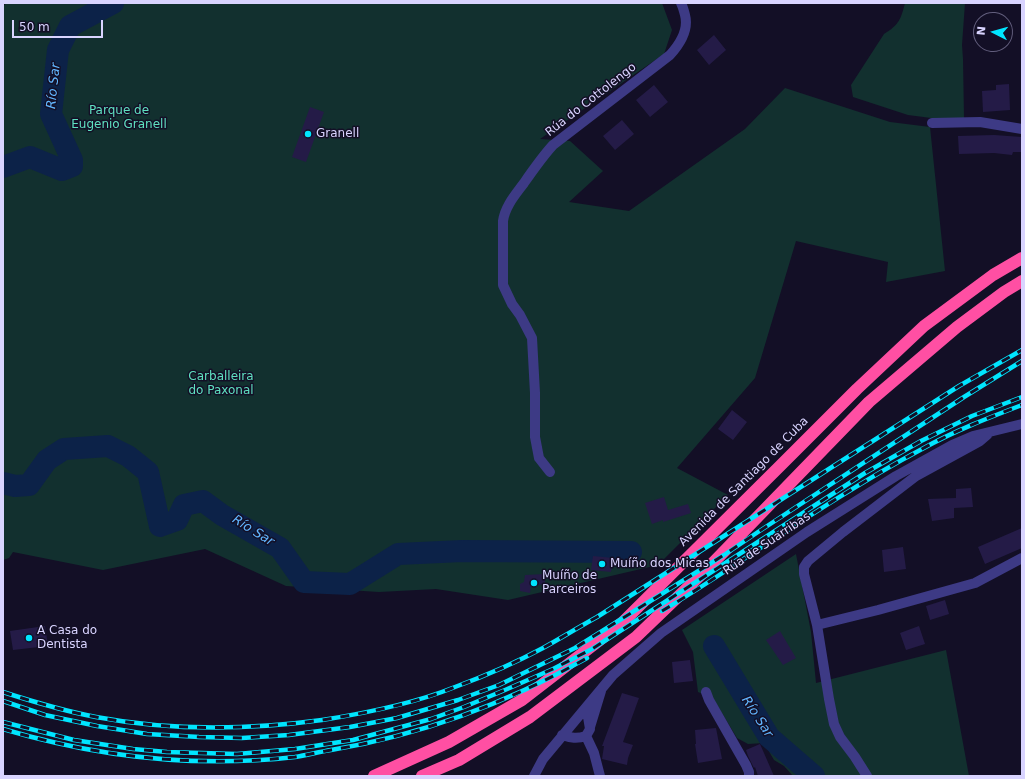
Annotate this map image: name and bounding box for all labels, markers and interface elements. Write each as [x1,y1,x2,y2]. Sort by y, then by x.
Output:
scale bar [14,12,105,38]
north arrow [973,12,1013,52]
text: 50 m [19,20,50,34]
text: N [975,26,989,36]
street label: Rúa do Cottolengo [543,60,639,140]
water label: Río Sar [44,62,64,110]
park label: Parque de Eugenio Granell [71,104,167,132]
place label: Granell [316,127,359,141]
marker: Granell [303,129,313,139]
park label: Carballeira do Paxonal [188,370,254,398]
street label: Avenida de Santiago de Cuba [676,414,812,550]
street label: Rúa de Suarribas [721,509,813,579]
water label: Río Sar [229,512,277,550]
place label: Muíño dos Micas [610,557,709,571]
marker: Muíño dos Micas [597,559,607,569]
place label: Muíño de Parceiros [542,569,597,597]
marker: Muíño de Parceiros [529,578,539,588]
place label: A Casa do Dentista [37,624,97,652]
marker: A Casa do Dentista [24,633,34,643]
water label: Río Sar [738,693,776,741]

